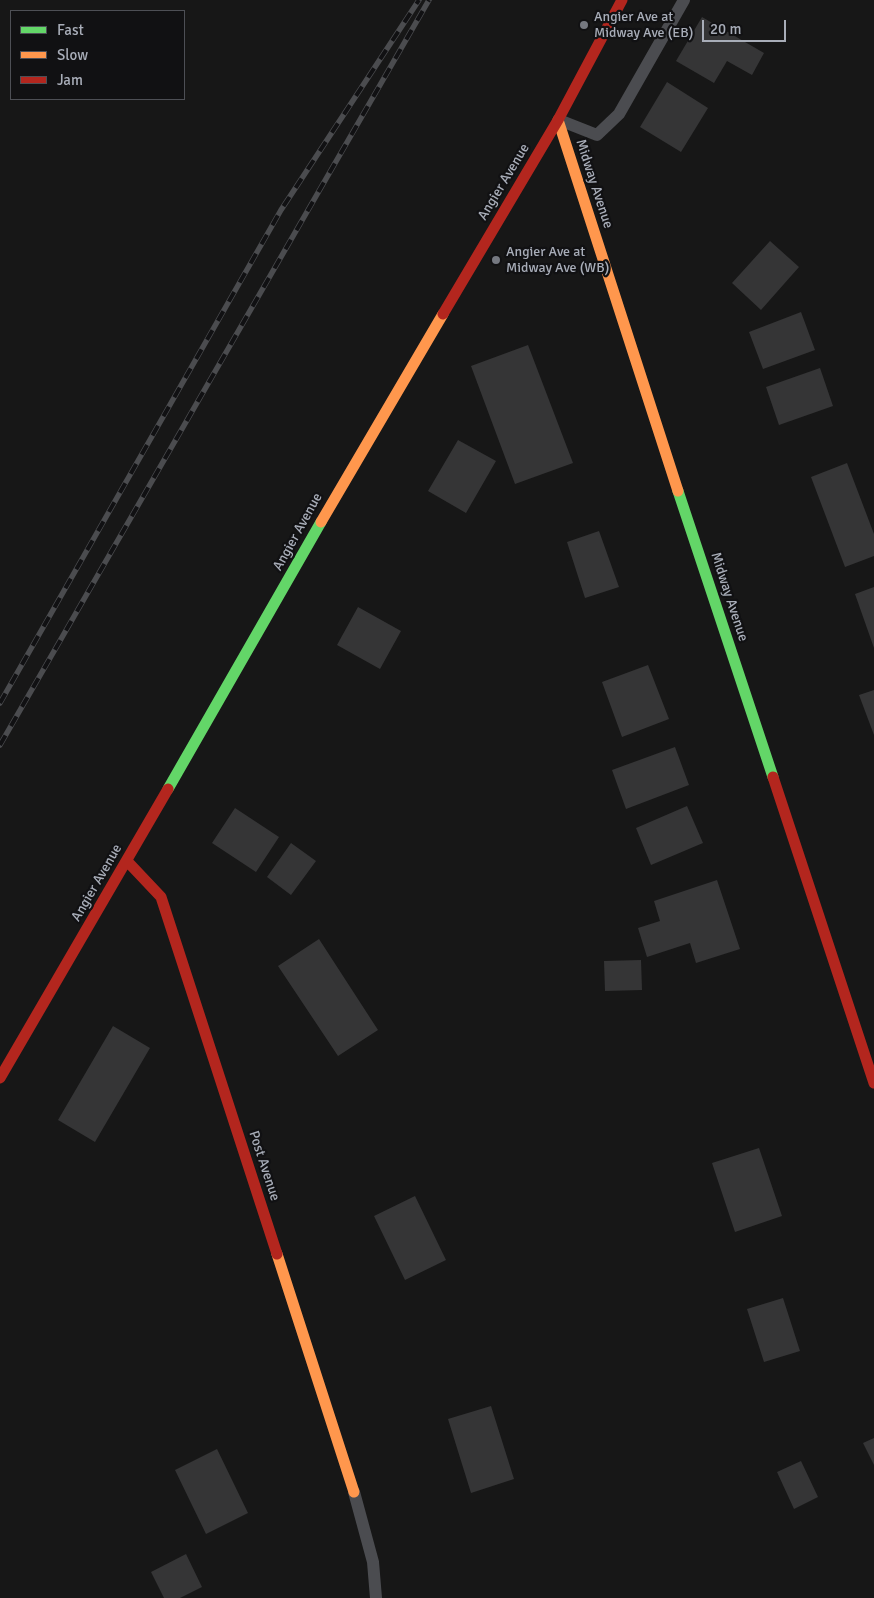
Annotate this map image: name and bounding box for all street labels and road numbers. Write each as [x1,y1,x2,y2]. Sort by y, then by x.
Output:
street label: Midway Avenue [572,137,616,231]
street label: Angier Avenue [475,141,533,223]
street label: Angier Avenue [270,490,326,574]
street label: Midway Avenue [707,550,751,644]
street label: Angier Avenue [68,841,126,925]
street label: Post Avenue [245,1129,283,1203]

